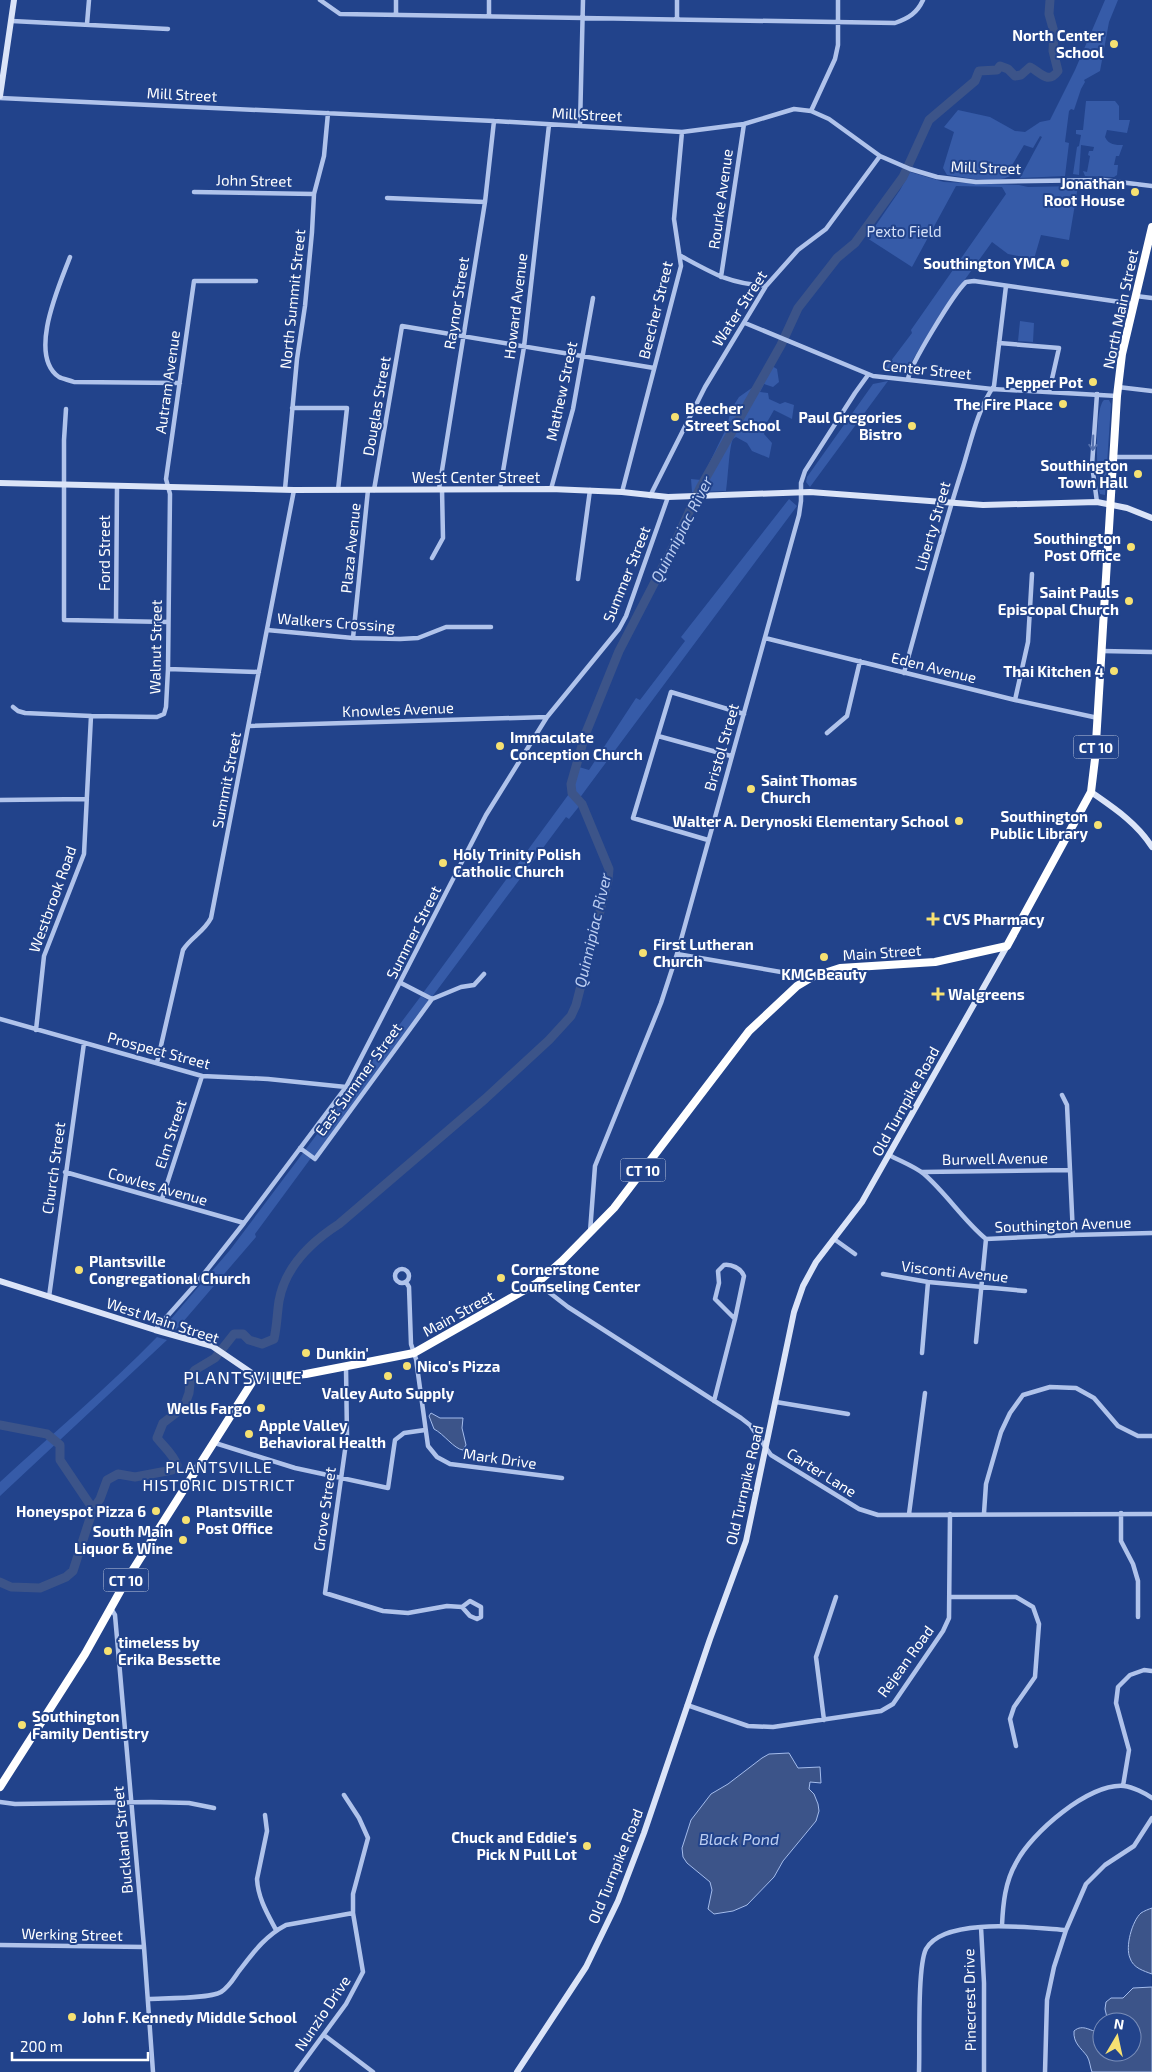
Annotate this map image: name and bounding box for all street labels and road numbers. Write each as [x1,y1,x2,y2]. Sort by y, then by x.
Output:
street label: Mill Street [146,83,218,105]
street label: Mill Street [551,103,623,125]
street label: Rourke Avenue [704,148,736,250]
street label: Mill Street [950,157,1022,177]
street label: John Street [216,170,292,190]
street label: North Summit Street [276,228,308,370]
street label: North Main Street [1099,247,1142,370]
street label: Howard Avenue [500,252,530,360]
street label: Raynor Street [440,255,472,351]
street label: Beecher Street [634,259,676,361]
street label: Water Street [708,266,770,349]
street label: Autram Avenue [151,329,183,435]
street label: Mathew Street [542,339,580,442]
street label: Douglas Street [358,355,394,457]
street label: Center Street [881,355,973,383]
street label: West Center Street [412,468,541,486]
street label: Liberty Street [911,479,953,573]
street label: Plaza Avenue [336,502,364,594]
street label: Ford Street [95,515,113,591]
street label: Summer Street [599,523,654,625]
street label: Walnut Street [145,599,165,695]
street label: Walkers Crossing [276,609,396,635]
street label: Eden Avenue [890,648,978,686]
street label: Knowles Avenue [342,698,454,720]
street label: Bristol Street [700,701,742,793]
street label: Summit Street [208,730,244,830]
road number: CT 10 [1074,736,1118,759]
street label: Westbrook Road [24,843,80,955]
street label: Summer Street [382,882,444,982]
street label: Main Street [842,940,922,964]
street label: East Summer Street [311,1019,405,1139]
street label: Prospect Street [106,1028,213,1072]
street label: Old Turnpike Road [867,1043,943,1159]
street label: Elm Street [150,1097,190,1171]
street label: Church Street [38,1121,68,1215]
street label: Burwell Avenue [942,1148,1048,1168]
road number: CT 10 [620,1158,666,1182]
street label: Cowles Avenue [106,1163,210,1209]
street label: Southington Avenue [994,1213,1132,1235]
street label: Visconti Avenue [901,1256,1009,1286]
street label: Main Street [419,1286,497,1340]
street label: West Main Street [104,1293,222,1347]
street label: Old Turnpike Road [721,1423,767,1547]
street label: Mark Drive [462,1444,538,1472]
street label: Carter Lane [784,1444,860,1500]
street label: Grove Street [309,1466,339,1552]
road number: CT 10 [104,1568,148,1592]
street label: Rejean Road [873,1622,938,1701]
street label: Buckland Street [108,1785,136,1895]
street label: Old Turnpike Road [584,1806,646,1926]
street label: Werking Street [21,1924,123,1944]
street label: Pinecrest Drive [959,1948,979,2052]
street label: Nunzio Drive [290,1972,354,2054]

